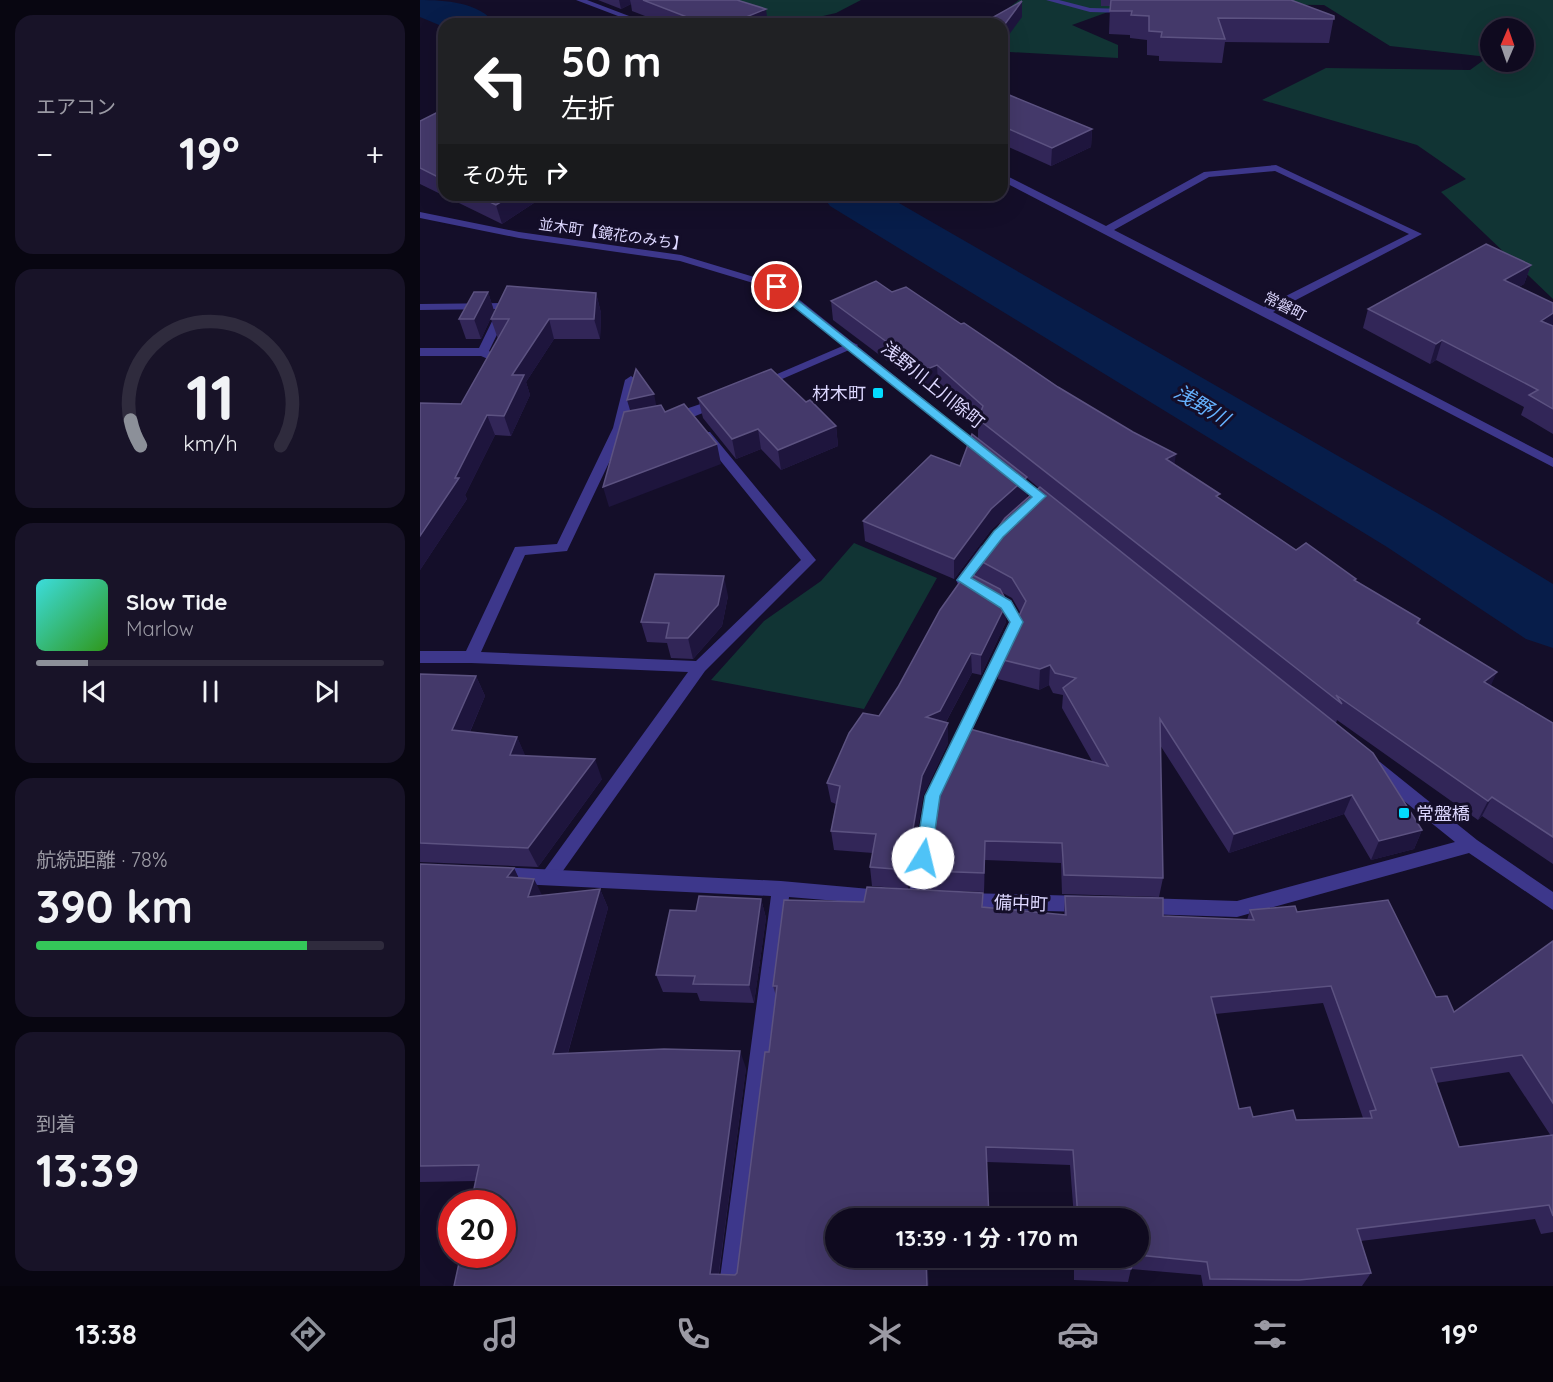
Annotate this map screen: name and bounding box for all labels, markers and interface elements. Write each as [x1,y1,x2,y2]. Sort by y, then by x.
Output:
north arrow [1480,18,1534,72]
map controls [1480,18,1534,72]
text: 50 m [561,35,661,88]
icon: left [462,42,540,120]
text: 左折 [561,91,615,125]
text: エアコン [36,94,116,119]
text: 19° [179,125,240,181]
text: − [36,133,53,174]
text: + [365,133,384,174]
icon: right [540,156,573,189]
text: その先 [462,161,528,189]
street label: 並木町【鏡花のみち】 [537,214,689,254]
pin [751,261,802,312]
icon: arrive [760,270,793,303]
street label: 常磐町 [1261,287,1309,325]
street label: 浅野川上川除町 [877,336,989,434]
text: 11 [186,358,234,436]
water label: 浅野川 [1170,379,1236,432]
place label: 材木町 [812,382,866,405]
marker: 材木町 [871,386,885,400]
text: km/h [183,430,237,456]
text: Slow Tide [126,588,227,616]
text: Marlow [126,616,194,641]
icon: previous [78,675,111,708]
icon: pause [194,675,227,708]
icon: next [310,675,343,708]
place label: 常盤橋 [1416,802,1470,825]
marker: 常盤橋 [1397,806,1411,820]
position arrow [891,826,955,890]
text: 航続距離 · 78% [36,847,167,872]
text: 390 km [36,878,193,934]
street label: 備中町 [994,891,1048,915]
text: 到着 [36,1111,76,1136]
text: 13:39 [36,1142,140,1198]
speed limit sign: 20 [438,1190,516,1268]
text: 13:39 · 1 分 · 170 m [896,1224,1078,1252]
icon: directions [287,1313,329,1355]
icon: music [480,1313,522,1355]
icon: phone [672,1313,714,1355]
icon: climate [864,1313,906,1355]
icon: car [1057,1313,1099,1355]
icon: filters [1249,1313,1291,1355]
text: 13:38 [75,1317,137,1351]
text: 19° [1441,1317,1478,1351]

